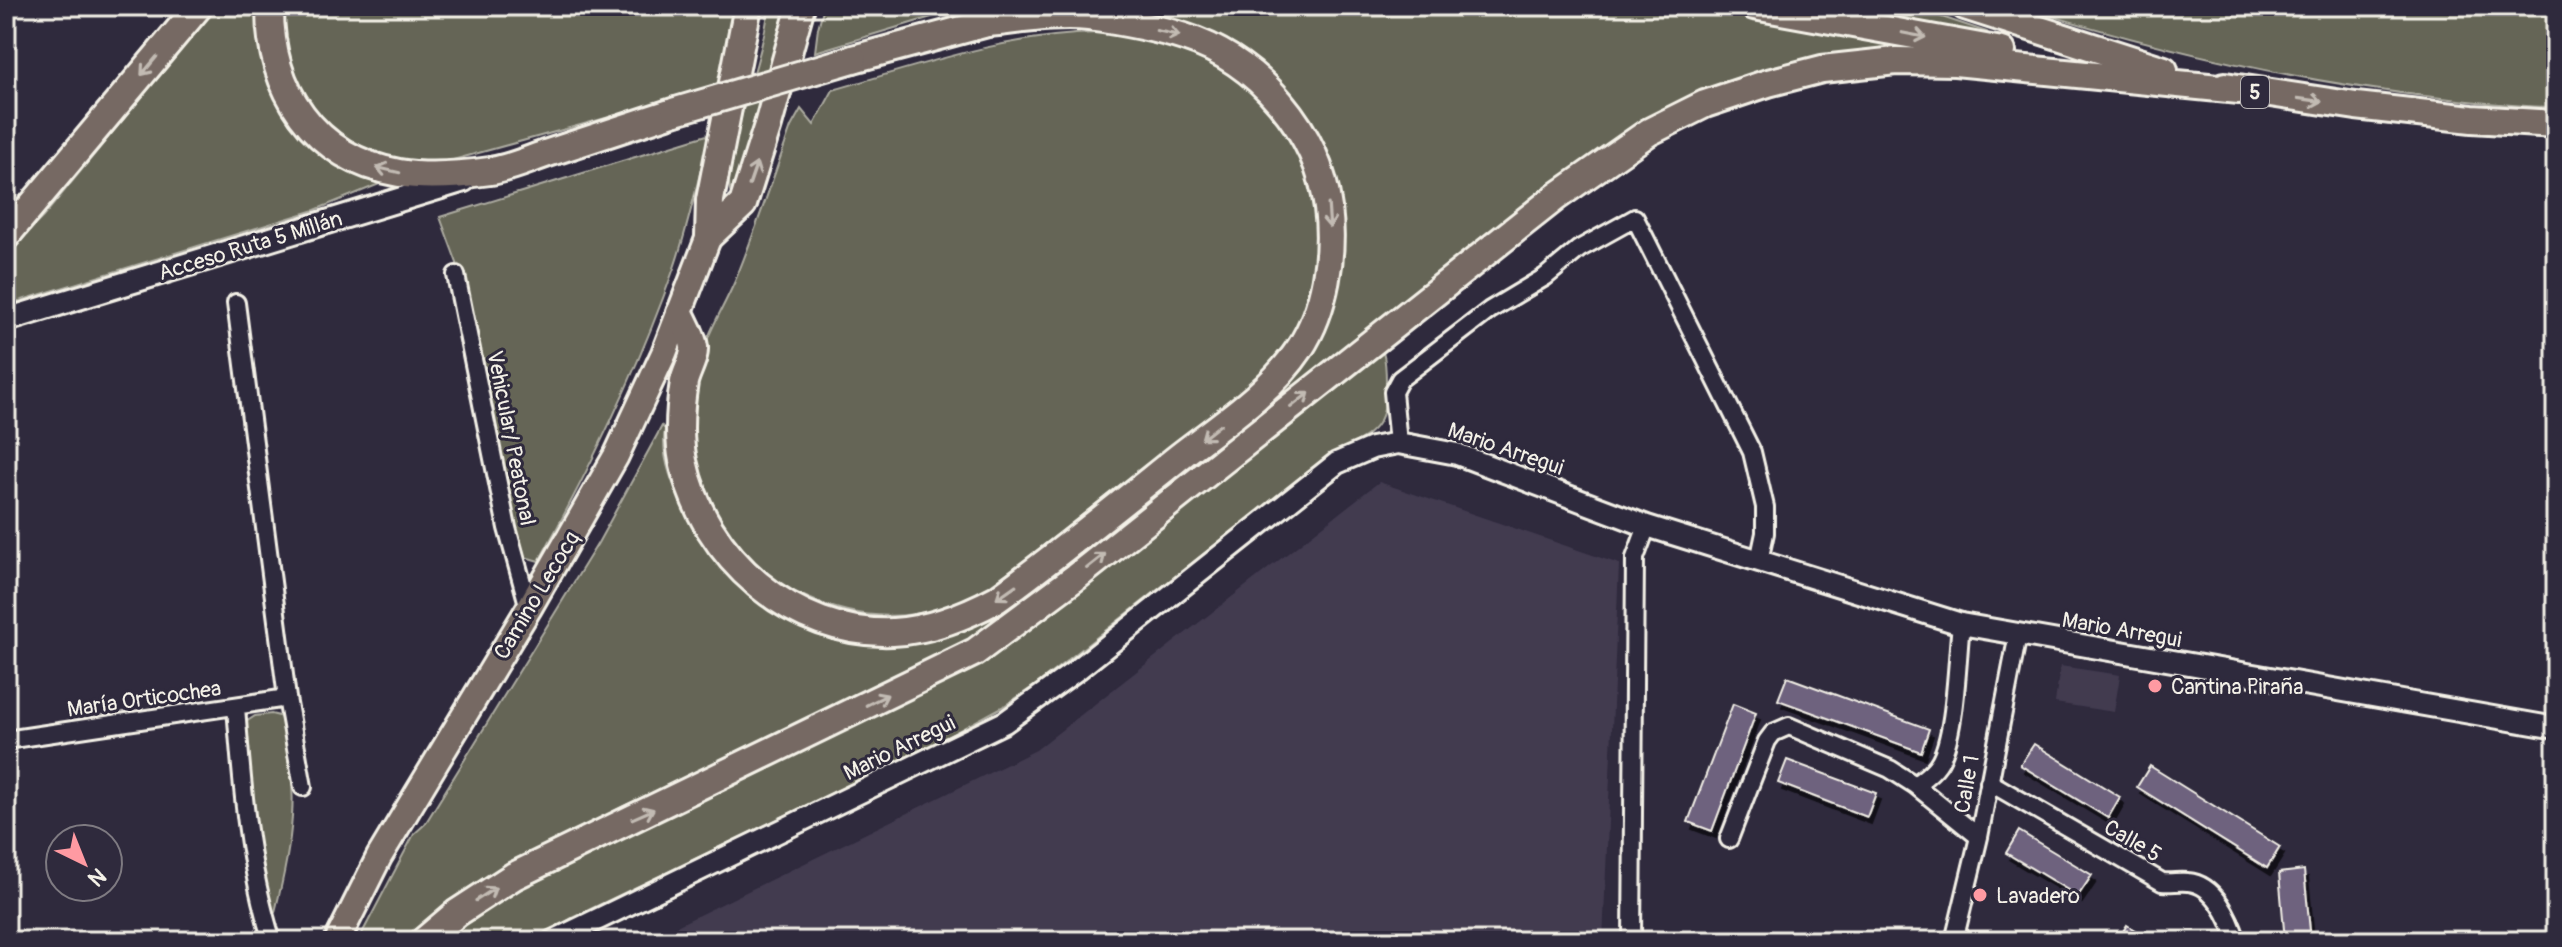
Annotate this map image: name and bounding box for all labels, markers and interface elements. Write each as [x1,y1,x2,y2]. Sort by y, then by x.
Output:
one-way arrow [1155,26,1180,41]
one-way arrow [1900,28,1926,43]
one-way arrow [141,55,158,76]
road number: 5 [2241,76,2269,108]
one-way arrow [2297,93,2322,108]
one-way arrow [376,162,401,177]
one-way arrow [746,162,761,187]
one-way arrow [1322,202,1337,229]
street label: Acceso Ruta 5 Millán [155,205,346,287]
street label: Vehicular/ Peatonal [480,348,542,528]
one-way arrow [1289,391,1310,409]
street label: Mario Arregui [1444,416,1567,482]
one-way arrow [1201,423,1222,441]
street label: Camino Lecocq [488,526,586,665]
one-way arrow [1085,553,1106,570]
one-way arrow [996,584,1018,600]
street label: Mario Arregui [2060,606,2184,654]
place label: Cantina Piraña [2171,673,2303,701]
street label: María Orticochea [65,674,223,724]
marker: Cantina Piraña [2146,677,2164,695]
one-way arrow [865,692,889,708]
street label: Mario Arregui [839,709,960,787]
street label: Calle 1 [1948,753,1986,815]
one-way arrow [631,805,655,820]
street label: Calle 5 [2099,813,2166,868]
north arrow [44,823,124,903]
text: N [82,862,112,892]
place label: Lavadero [1996,882,2080,910]
one-way arrow [474,886,497,902]
marker: Lavadero [1971,886,1989,904]

